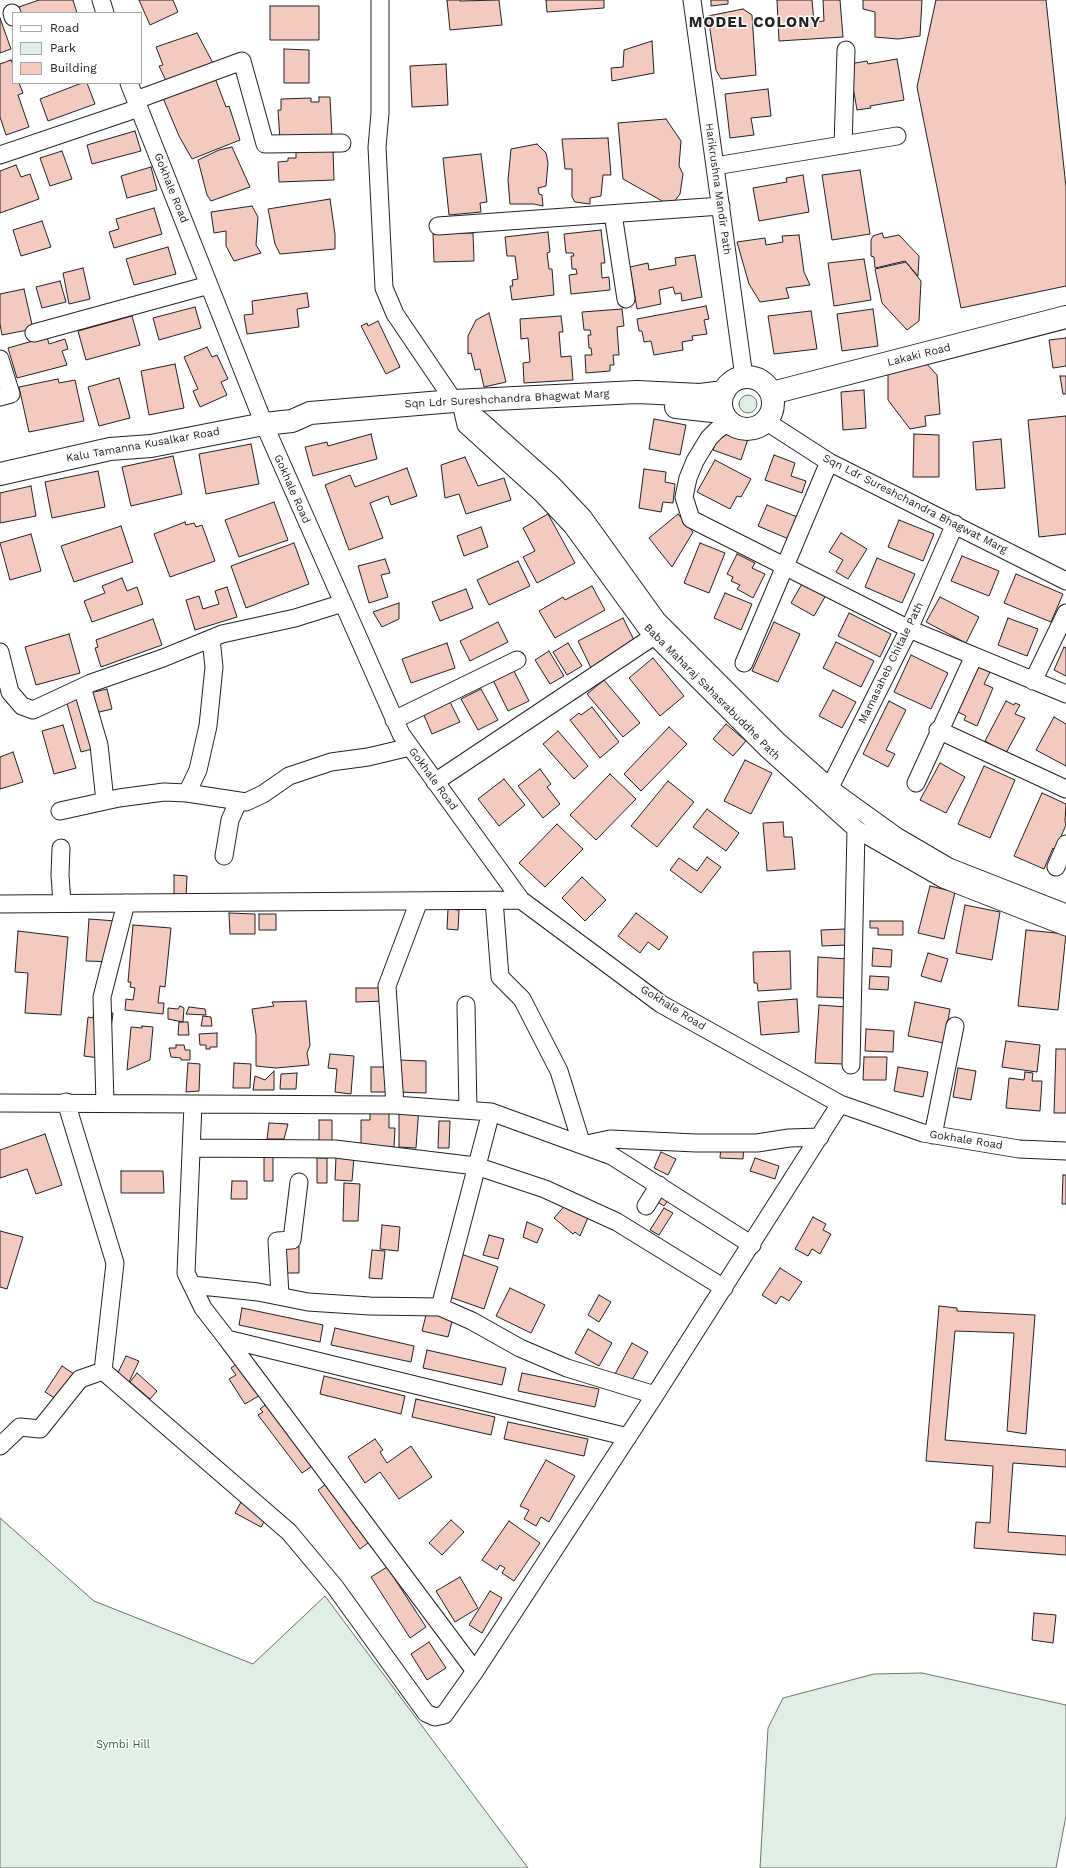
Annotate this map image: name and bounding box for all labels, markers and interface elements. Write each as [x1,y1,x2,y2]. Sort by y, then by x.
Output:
legend [12,12,142,84]
district label: MODEL COLONY [689,14,821,32]
text: Road [50,21,79,35]
text: Park [50,41,76,55]
text: Building [50,61,97,75]
street label: Harikrushna Mandir Path [702,122,734,256]
street label: Gokhale Road [151,151,191,225]
street label: Lakaki Road [886,341,952,369]
street label: Sqn Ldr Sureshchandra Bhagwat Marg [404,387,610,411]
street label: Kalu Tamanna Kusalkar Road [65,425,221,465]
street label: Gokhale Road [271,452,313,526]
street label: Sqn Ldr Sureshchandra Bhagwat Marg [821,452,1009,556]
street label: Mamasaheb Chitale Path [856,600,926,726]
street label: Baba Maharaj Sahasrabuddhe Path [641,621,783,763]
street label: Gokhale Road [406,745,460,813]
street label: Gokhale Road [638,983,708,1033]
street label: Gokhale Road [928,1128,1004,1152]
park label: Symbi Hill [96,1738,150,1752]

